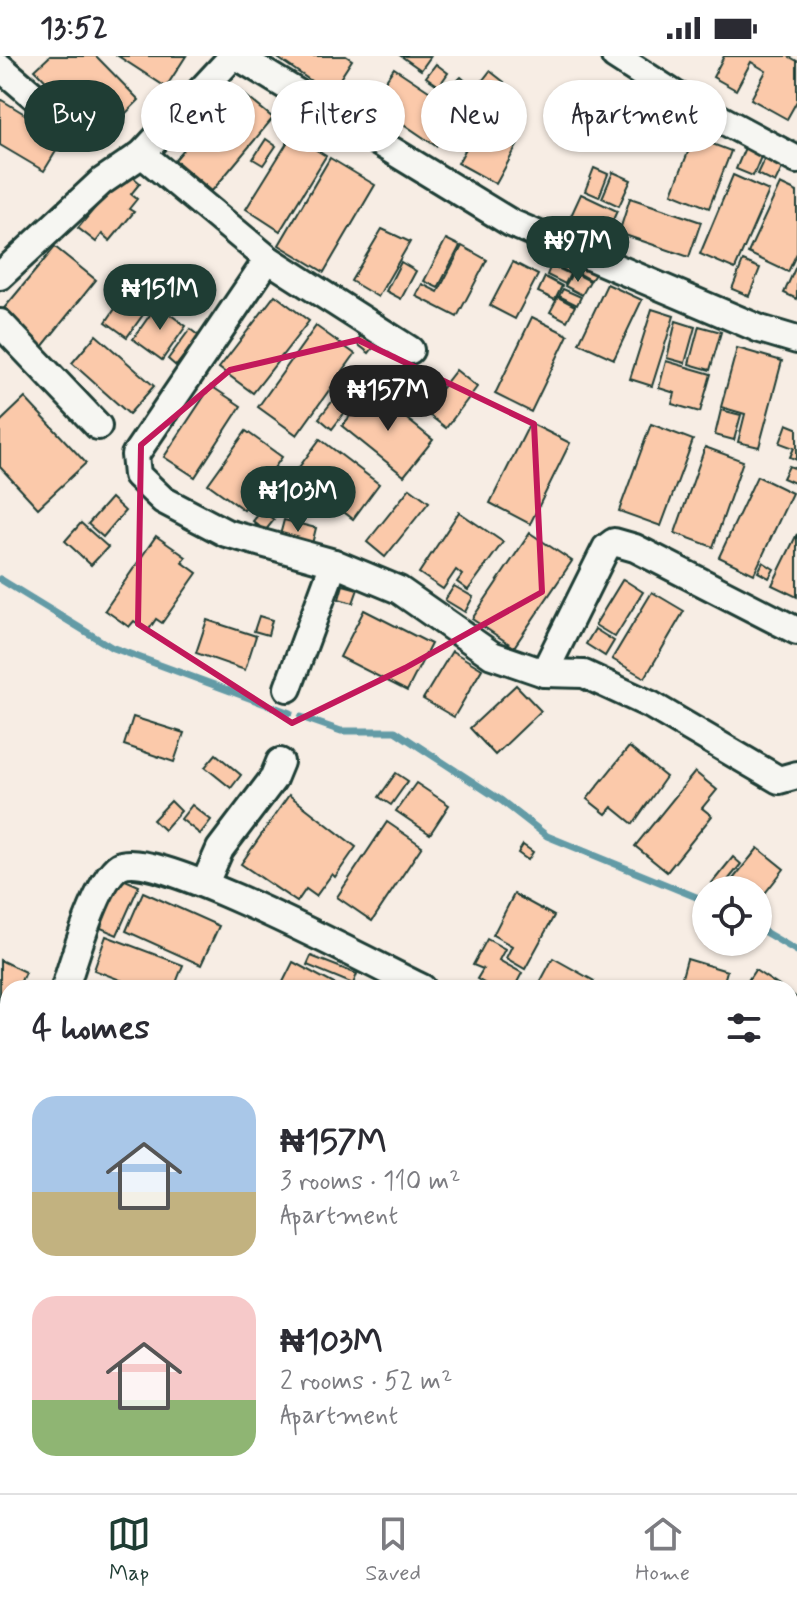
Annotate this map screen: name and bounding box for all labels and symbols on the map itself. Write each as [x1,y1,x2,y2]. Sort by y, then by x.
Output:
pin: ₦97M [531,216,625,284]
pin: ₦151M [104,264,216,332]
pin: ₦157M [332,365,444,433]
pin: ₦103M [242,466,354,534]

